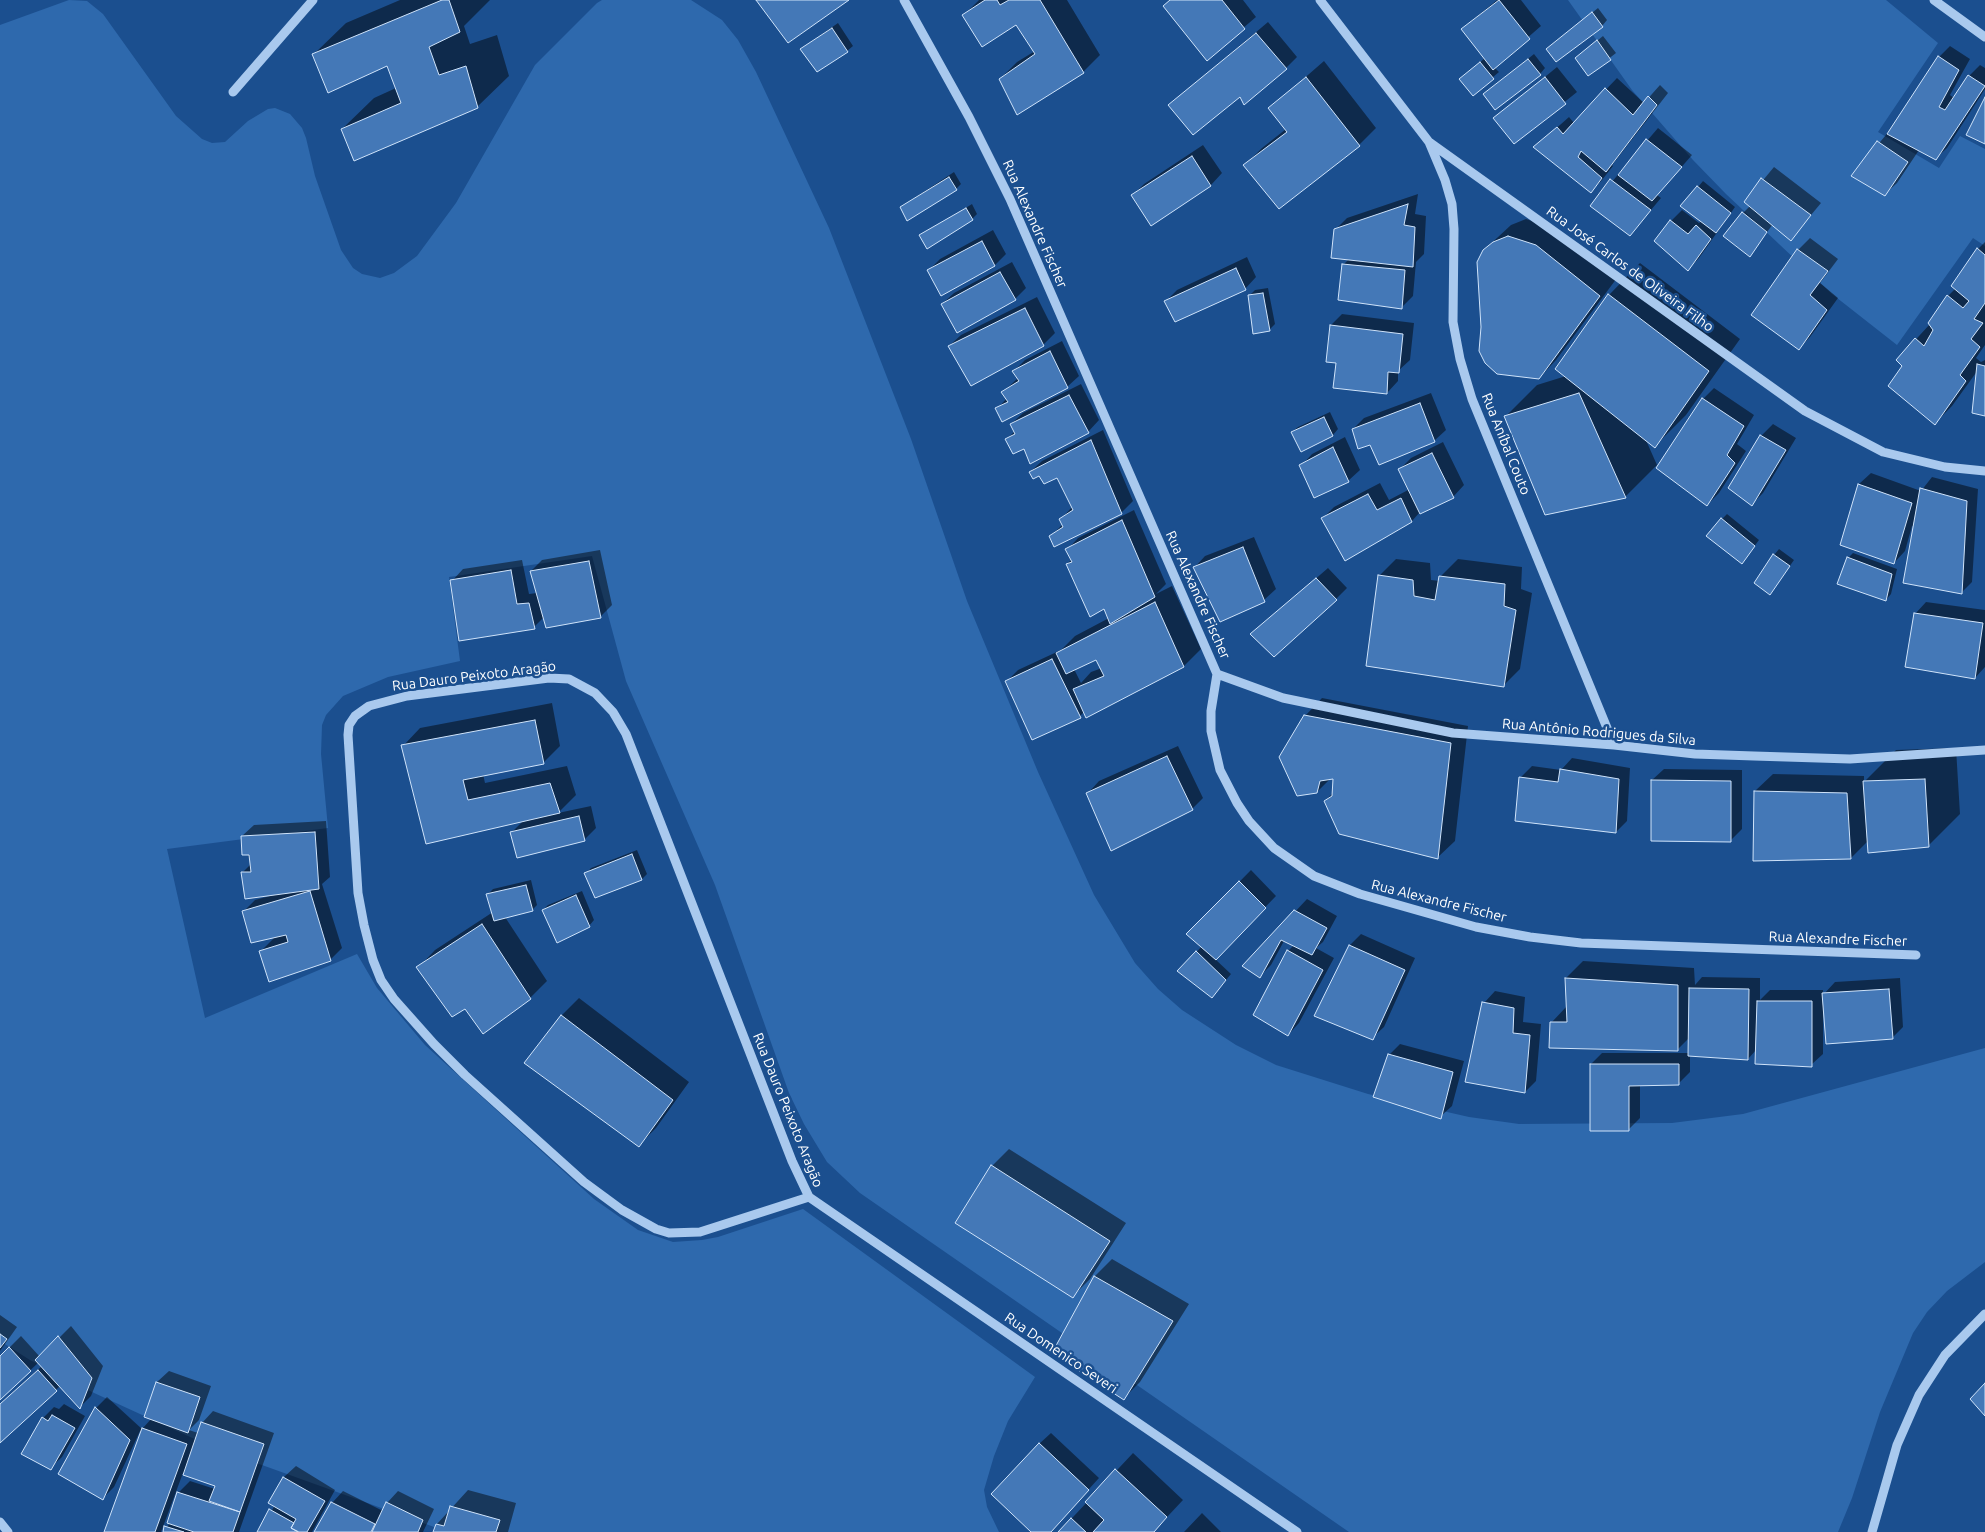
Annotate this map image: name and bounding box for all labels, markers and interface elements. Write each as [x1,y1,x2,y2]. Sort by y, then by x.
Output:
street label: Rua Alexandre Fischer [999,157,1071,291]
street label: Rua José Carlos de Oliveira Filho [1543,203,1717,335]
street label: Rua Aníbal Couto [1478,391,1534,497]
street label: Rua Alexandre Fischer [1162,528,1234,662]
street label: Rua Dauro Peixoto Aragão [391,658,557,694]
street label: Rua Antônio Rodrigues da Silva [1501,715,1697,749]
street label: Rua Alexandre Fischer [1370,876,1508,926]
street label: Rua Alexandre Fischer [1768,928,1908,950]
street label: Rua Dauro Peixoto Aragão [749,1030,827,1190]
street label: Rua Domenico Severi [1001,1309,1121,1397]

